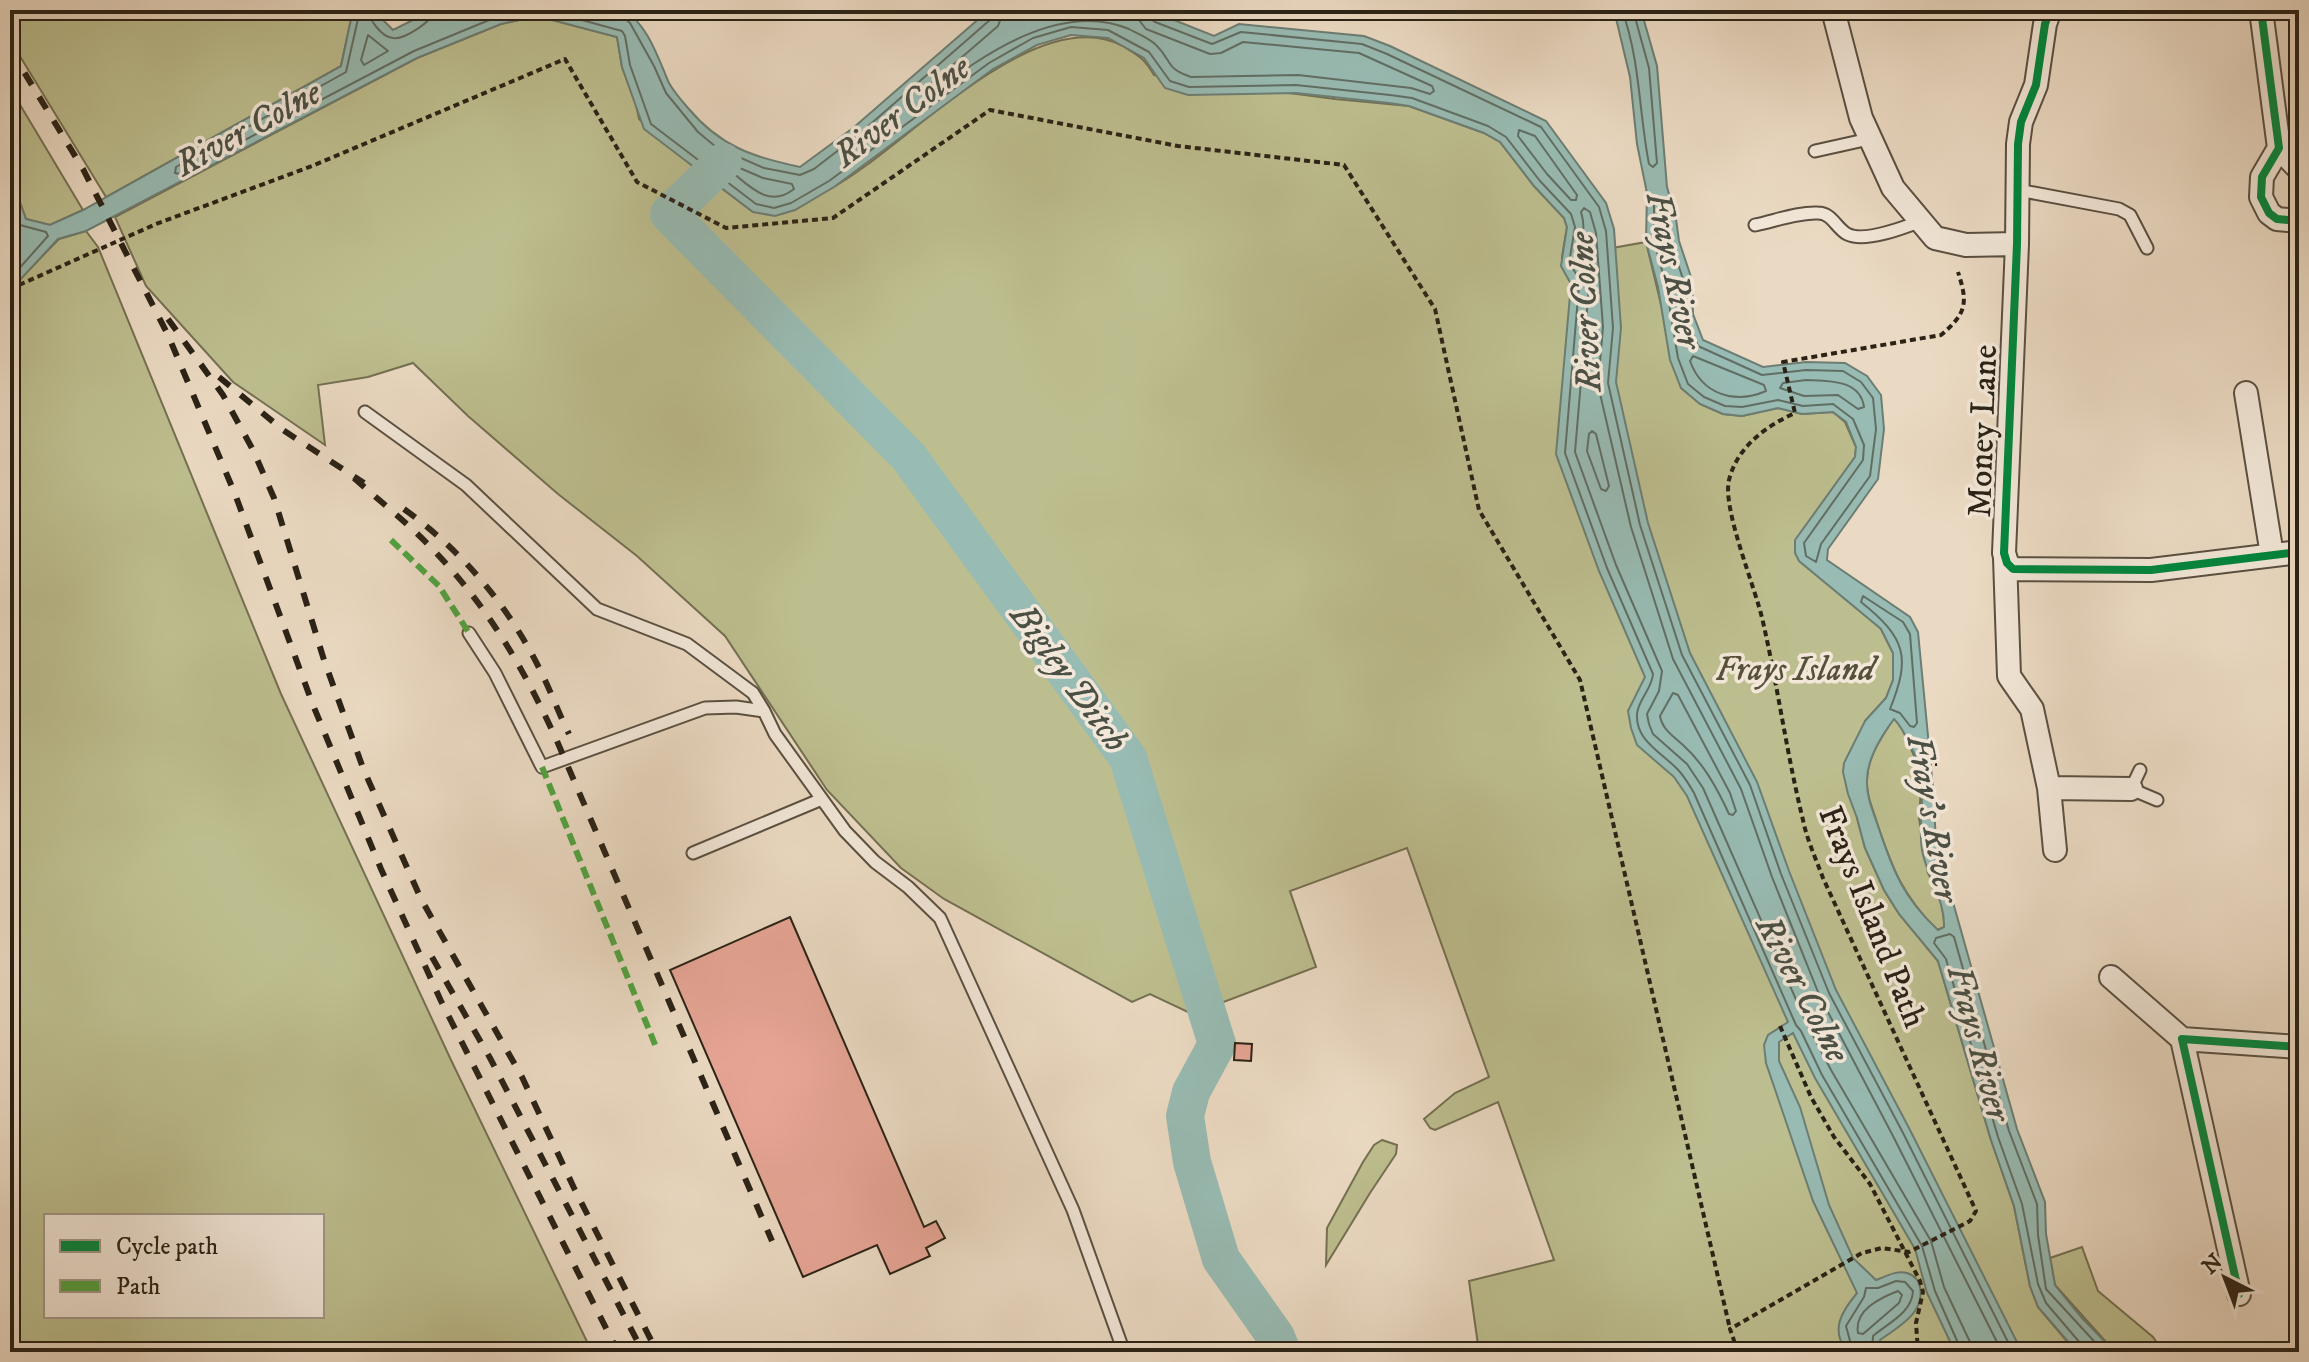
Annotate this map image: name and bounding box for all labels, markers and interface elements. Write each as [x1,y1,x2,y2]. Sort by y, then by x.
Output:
water label: River Colne [824,45,980,179]
water label: River Colne [166,70,330,188]
water label: Frays River [1634,187,1712,356]
water label: River Colne [1559,230,1613,394]
street label: Money Lane [1959,344,2007,518]
water label: Bigley Ditch [999,593,1138,761]
park label: Frays Island [1715,649,1880,691]
water label: Fray's River [1895,731,1969,908]
street label: Frays Island Path [1808,800,1936,1034]
water label: River Colne [1744,907,1860,1071]
water label: Frays River [1936,960,2021,1129]
legend [44,1214,324,1318]
text: Cycle path [116,1232,218,1262]
north arrow [2185,1238,2265,1318]
text: N [2197,1248,2228,1280]
text: Path [116,1272,161,1302]

